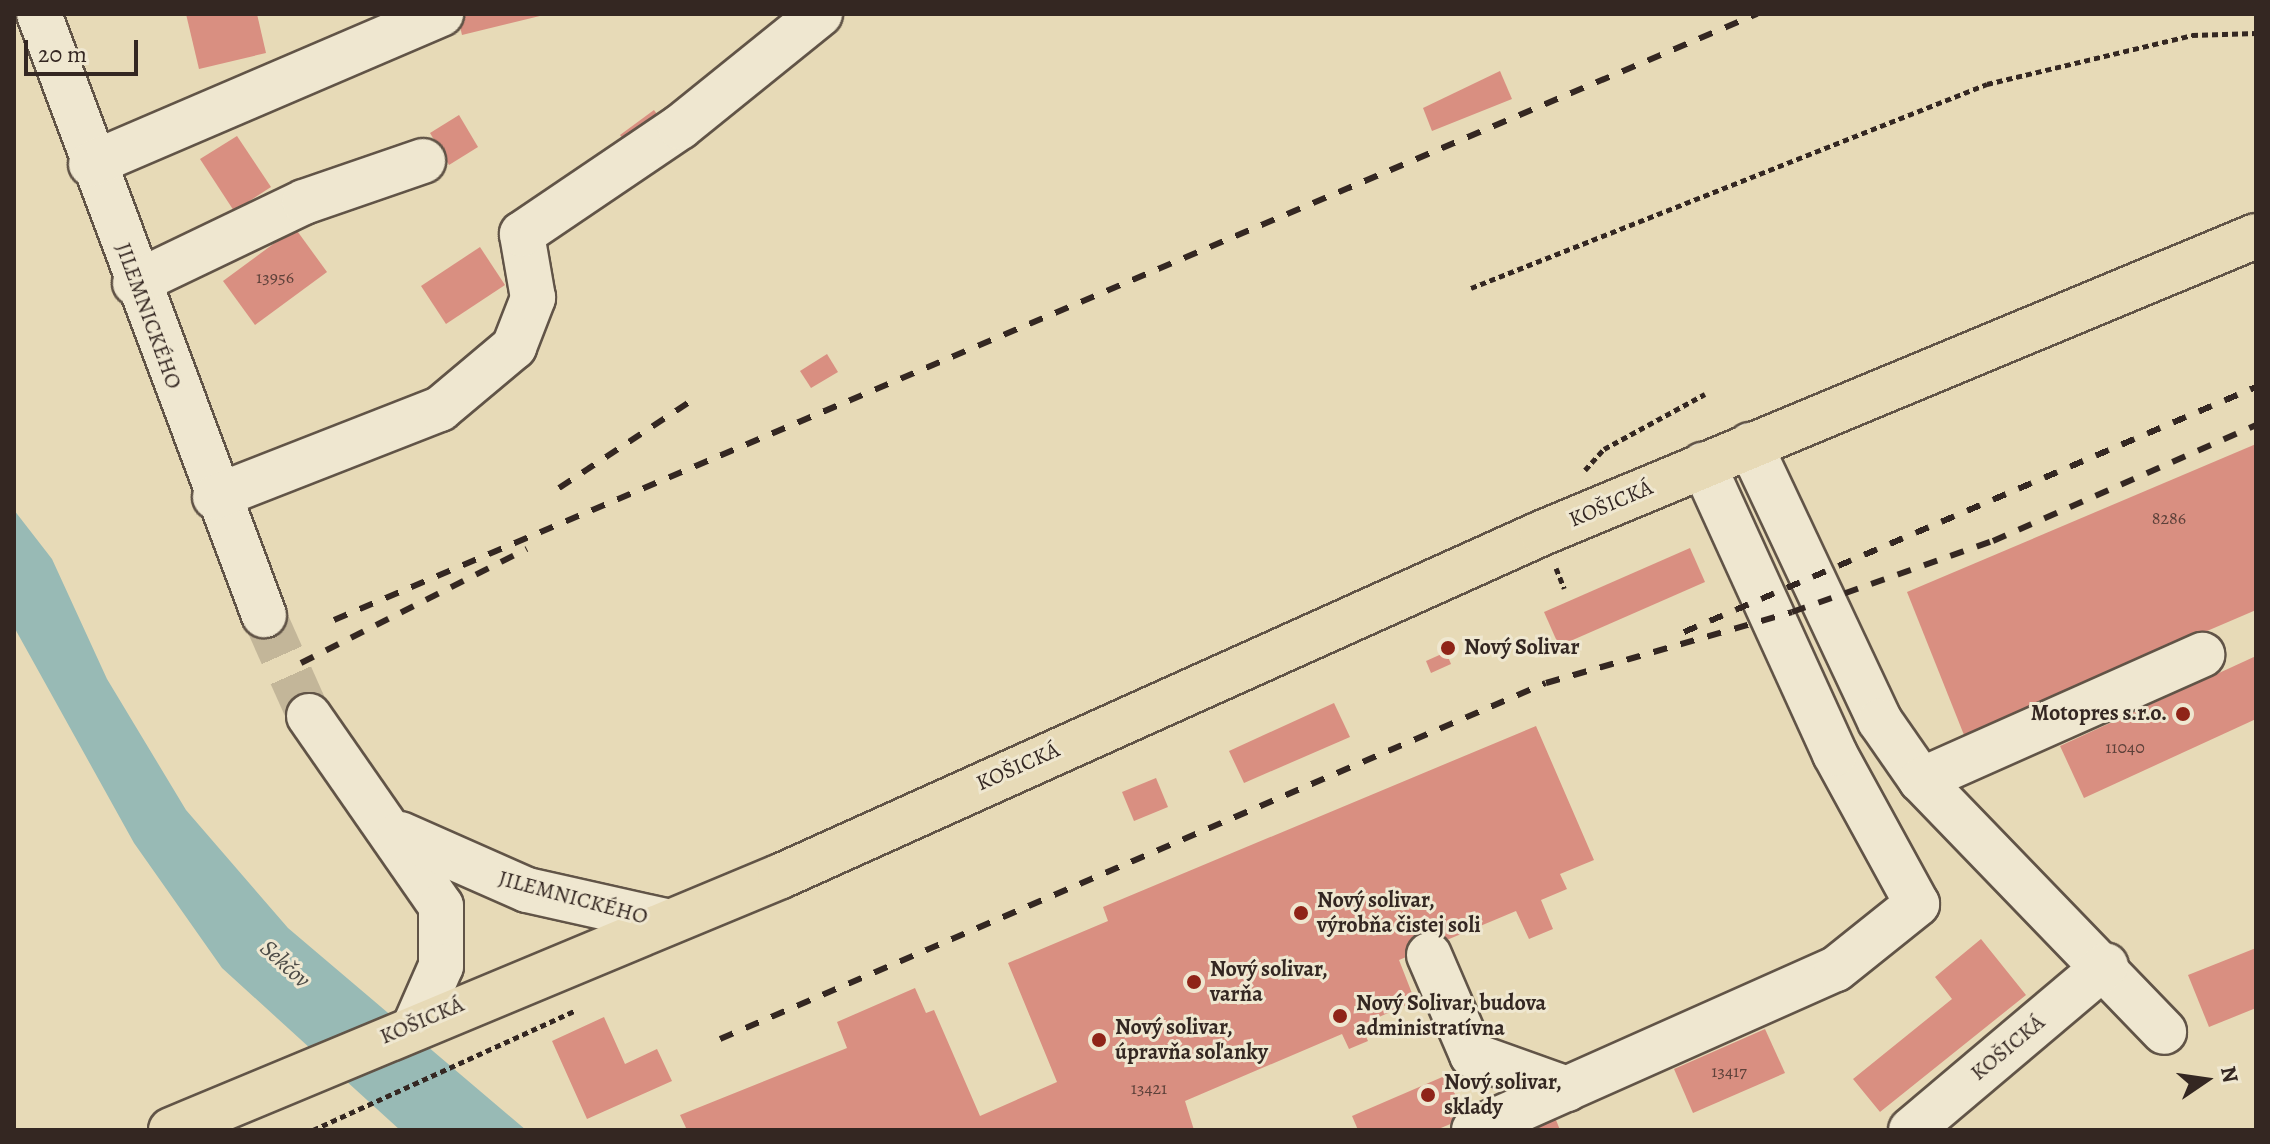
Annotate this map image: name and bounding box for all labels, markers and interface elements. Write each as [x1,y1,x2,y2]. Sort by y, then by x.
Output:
scale bar [28,24,142,74]
text: 20 m [38,38,87,70]
street label: JILEMNICKÉHO [109,239,187,393]
house number: 13956 [256,266,294,288]
street label: KOŠICKÁ [1565,475,1657,533]
house number: 8286 [2152,507,2186,529]
place label: Nový Solivar [1464,635,1580,661]
marker: Nový Solivar [1439,639,1457,657]
place label: Motopres s.r.o. [2031,701,2167,727]
marker: Motopres s.r.o. [2174,705,2192,723]
house number: 11040 [2105,736,2145,758]
street label: KOŠICKÁ [972,737,1064,797]
street label: JILEMNICKÉHO [496,865,650,931]
place label: Nový solivar, výrobňa čistej soli [1317,887,1481,938]
marker: Nový solivar, výrobňa čistej soli [1292,904,1310,922]
water label: Sekčov [254,934,316,994]
place label: Nový solivar, varňa [1210,956,1328,1008]
marker: Nový solivar, varňa [1185,973,1203,991]
place label: Nový Solivar, budova administratívna [1356,990,1547,1042]
street label: KOŠICKÁ [376,992,468,1050]
marker: Nový Solivar, budova administratívna [1331,1007,1349,1025]
street label: KOŠICKÁ [1966,1009,2050,1087]
place label: Nový solivar, úpravňa soľanky [1115,1014,1268,1066]
marker: Nový solivar, úpravňa soľanky [1090,1031,1108,1049]
north arrow [2166,1040,2246,1120]
house number: 13417 [1711,1060,1747,1082]
text: N [2213,1063,2246,1086]
place label: Nový solivar, sklady [1444,1069,1562,1120]
house number: 13421 [1131,1077,1167,1099]
marker: Nový solivar, sklady [1419,1086,1437,1104]

